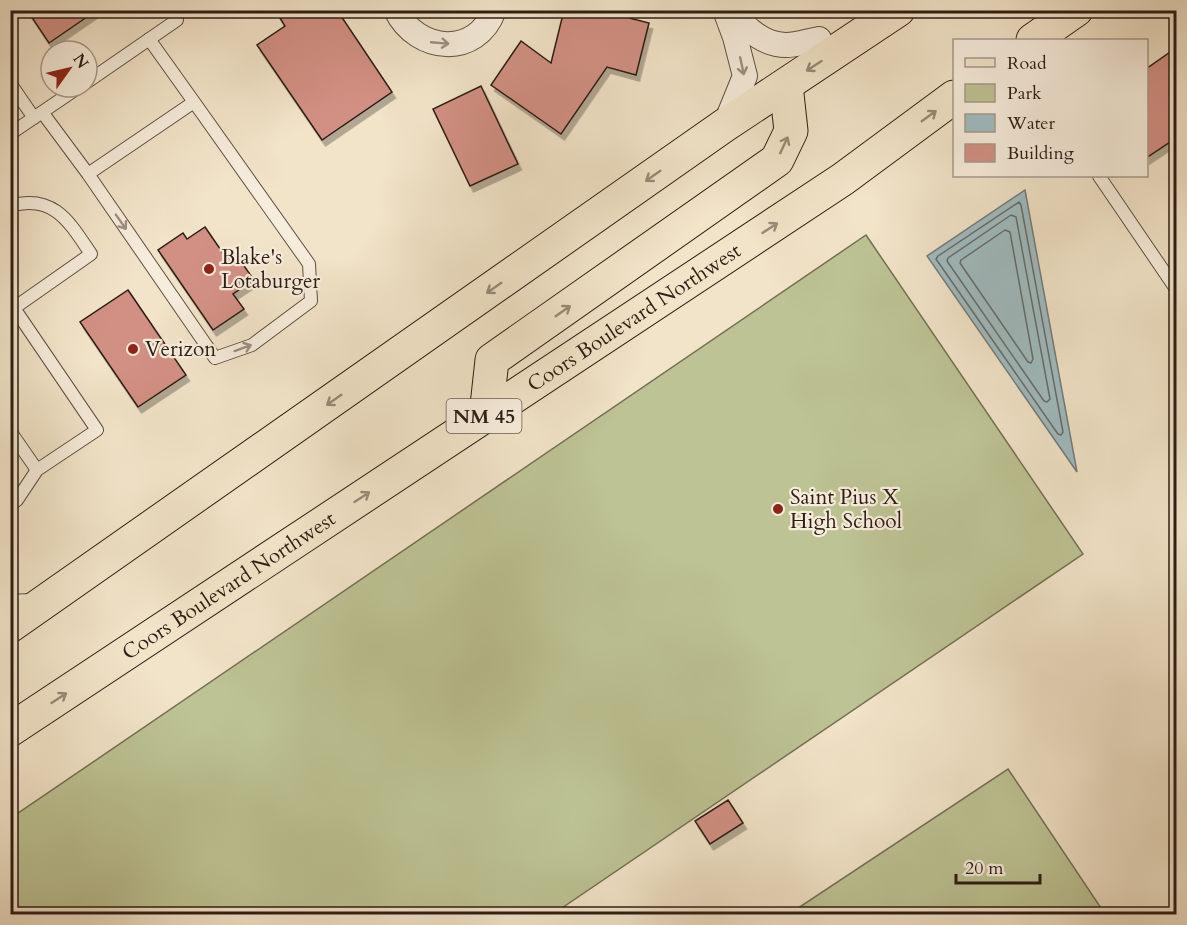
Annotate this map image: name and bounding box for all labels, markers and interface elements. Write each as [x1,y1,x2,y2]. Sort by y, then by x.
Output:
one-way arrow [430,38,450,49]
north arrow [39,39,99,99]
legend [953,39,1148,177]
text: N [68,49,94,73]
text: Road [1007,51,1047,76]
one-way arrow [737,56,749,75]
one-way arrow [807,60,823,72]
text: Park [1007,81,1042,106]
one-way arrow [921,109,937,122]
text: Water [1006,111,1056,136]
one-way arrow [779,136,791,154]
text: Building [1007,141,1075,166]
one-way arrow [646,170,662,182]
one-way arrow [115,213,127,230]
one-way arrow [761,221,778,233]
street label: Coors Boulevard Northwest [521,236,747,399]
place label: Blake's Lotaburger [221,243,321,296]
marker: Blake's Lotaburger [202,262,216,276]
one-way arrow [486,282,502,294]
one-way arrow [554,305,570,317]
place label: Verizon [145,335,216,364]
one-way arrow [233,341,252,352]
marker: Verizon [126,342,140,356]
one-way arrow [326,394,343,406]
road number: NM 45 [446,399,522,433]
place label: Saint Pius X High School [790,483,902,536]
one-way arrow [353,491,370,503]
marker: Saint Pius X High School [771,502,785,516]
street label: Coors Boulevard Northwest [116,504,341,667]
one-way arrow [51,691,68,704]
scale bar [956,847,1040,885]
text: 20 m [965,856,1004,881]

